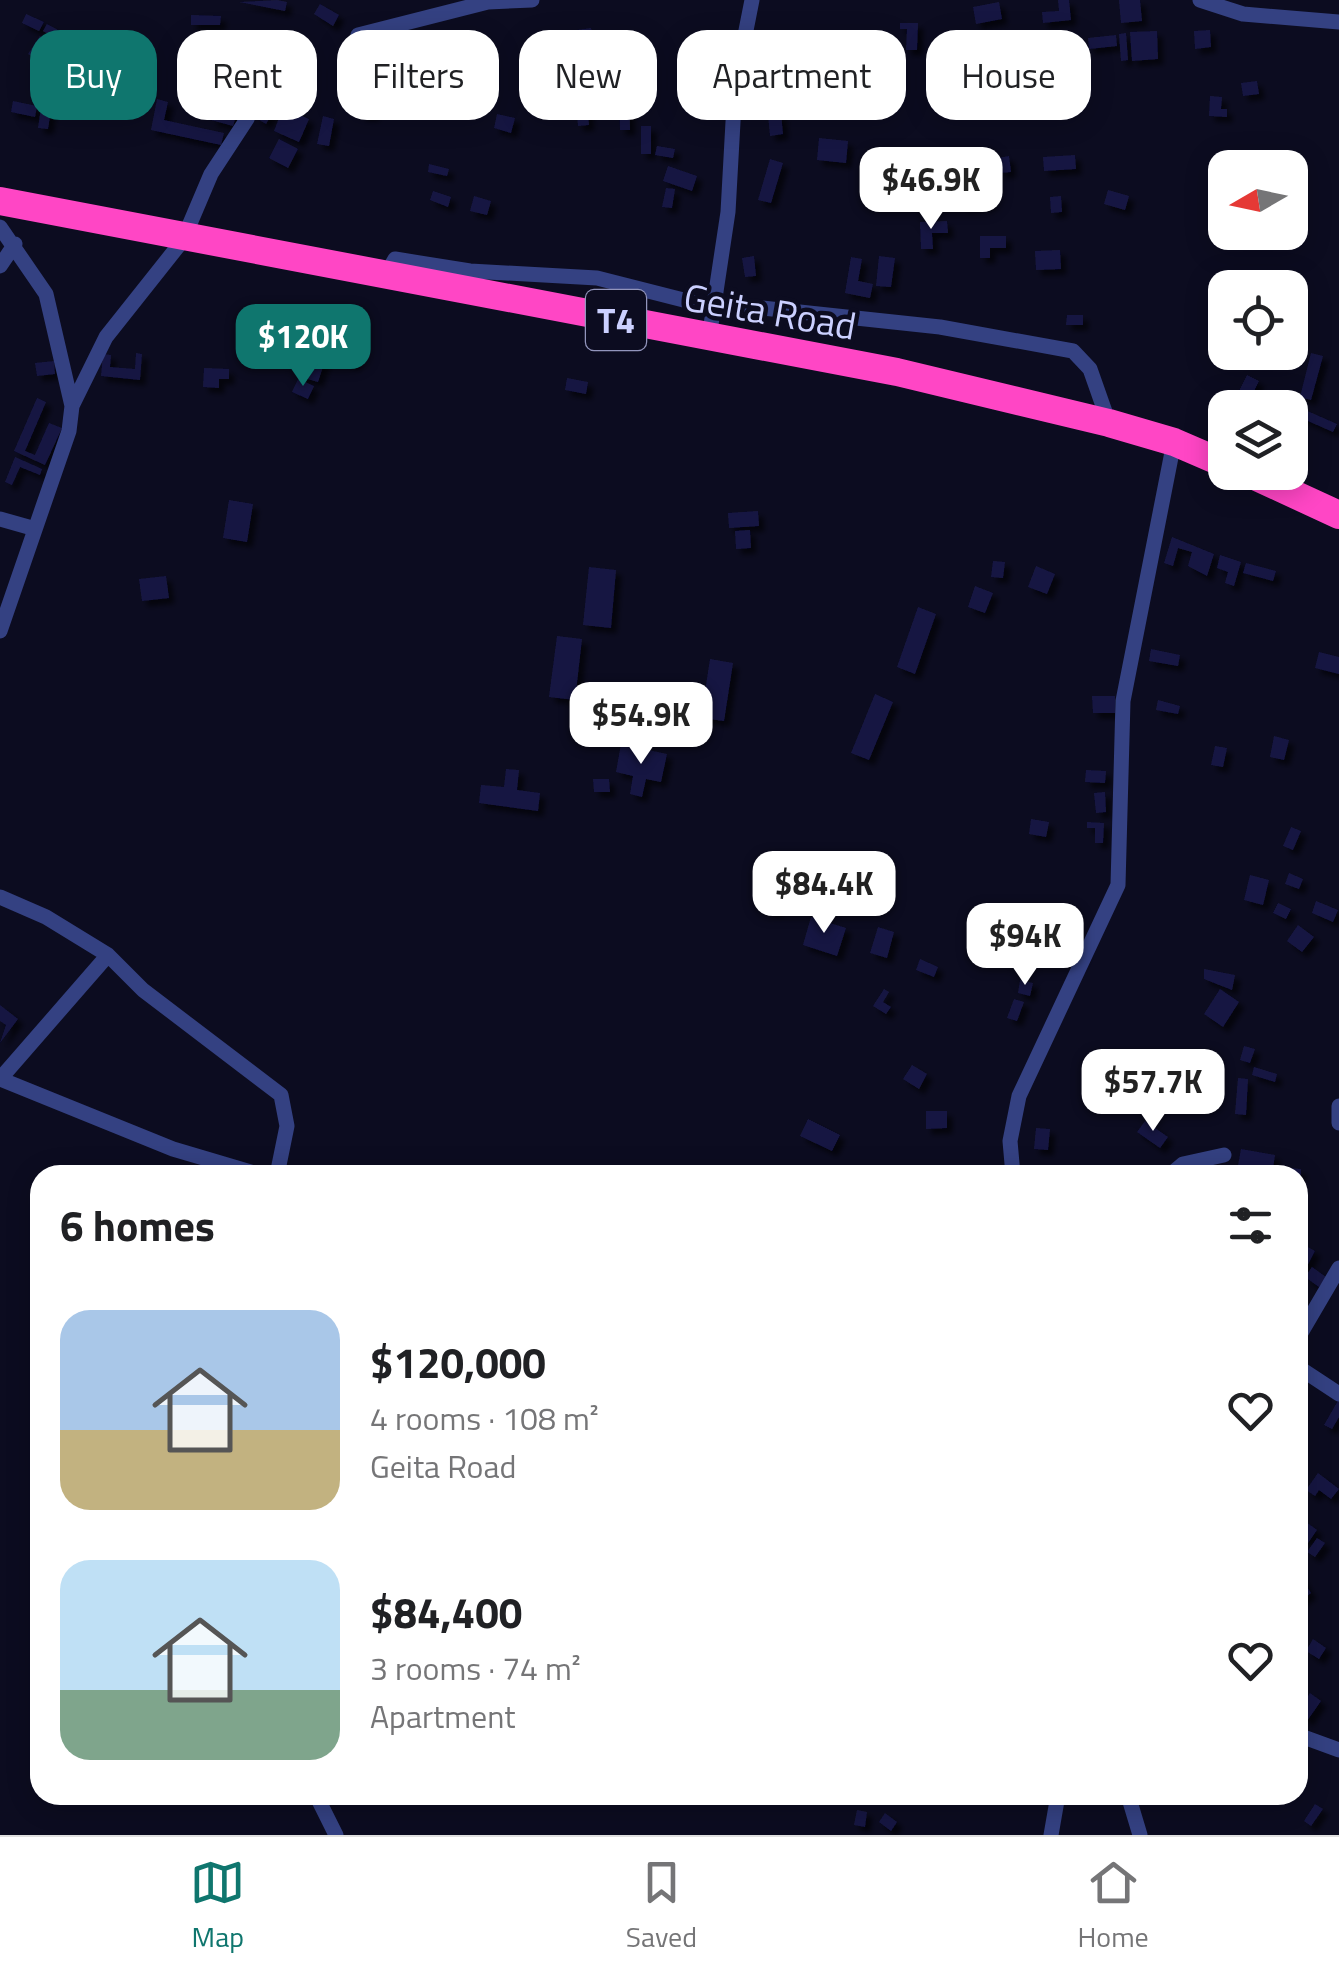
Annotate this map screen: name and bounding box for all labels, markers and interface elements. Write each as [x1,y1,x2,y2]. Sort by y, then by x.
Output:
chip: Buy [30,30,157,120]
chip: Rent [177,30,317,120]
chip: Filters [337,30,499,120]
chip: New [519,30,657,120]
chip: Apartment [677,30,906,120]
chip: House [926,30,1091,120]
pin: $46.9K [850,147,1012,232]
north arrow [1208,150,1308,250]
map controls [1208,150,1308,490]
text: $46.9K [882,155,980,203]
street label: Geita Road [679,267,861,355]
button: locate [1208,270,1308,370]
road number: T4 [586,290,646,350]
pin: $120K [233,304,373,389]
text: $120K [258,312,348,360]
button: layers [1208,390,1308,490]
pin: $54.9K [560,682,722,767]
text: $54.9K [592,690,690,738]
pin: $84.4K [743,851,905,936]
text: $84.4K [775,859,873,907]
pin: $94K [966,903,1084,988]
text: $94K [989,911,1061,959]
pin: $57.7K [1072,1049,1234,1134]
text: $57.7K [1104,1057,1202,1105]
text: 6 homes [60,1193,215,1257]
icon: filters [1223,1198,1278,1253]
text: $120,000 [370,1330,546,1394]
icon: home [140,1350,260,1470]
icon: heart [1223,1383,1278,1438]
text: 4 rooms · 108 m² [370,1394,599,1442]
text: Geita Road [370,1442,516,1490]
text: $84,400 [370,1580,522,1644]
icon: home [140,1600,260,1720]
icon: heart [1223,1633,1278,1688]
text: 3 rooms · 74 m² [370,1644,581,1692]
text: Apartment [370,1692,516,1740]
tab: Map [190,1855,245,1958]
tab: Saved [626,1855,697,1958]
tab: Home [1078,1855,1149,1958]

